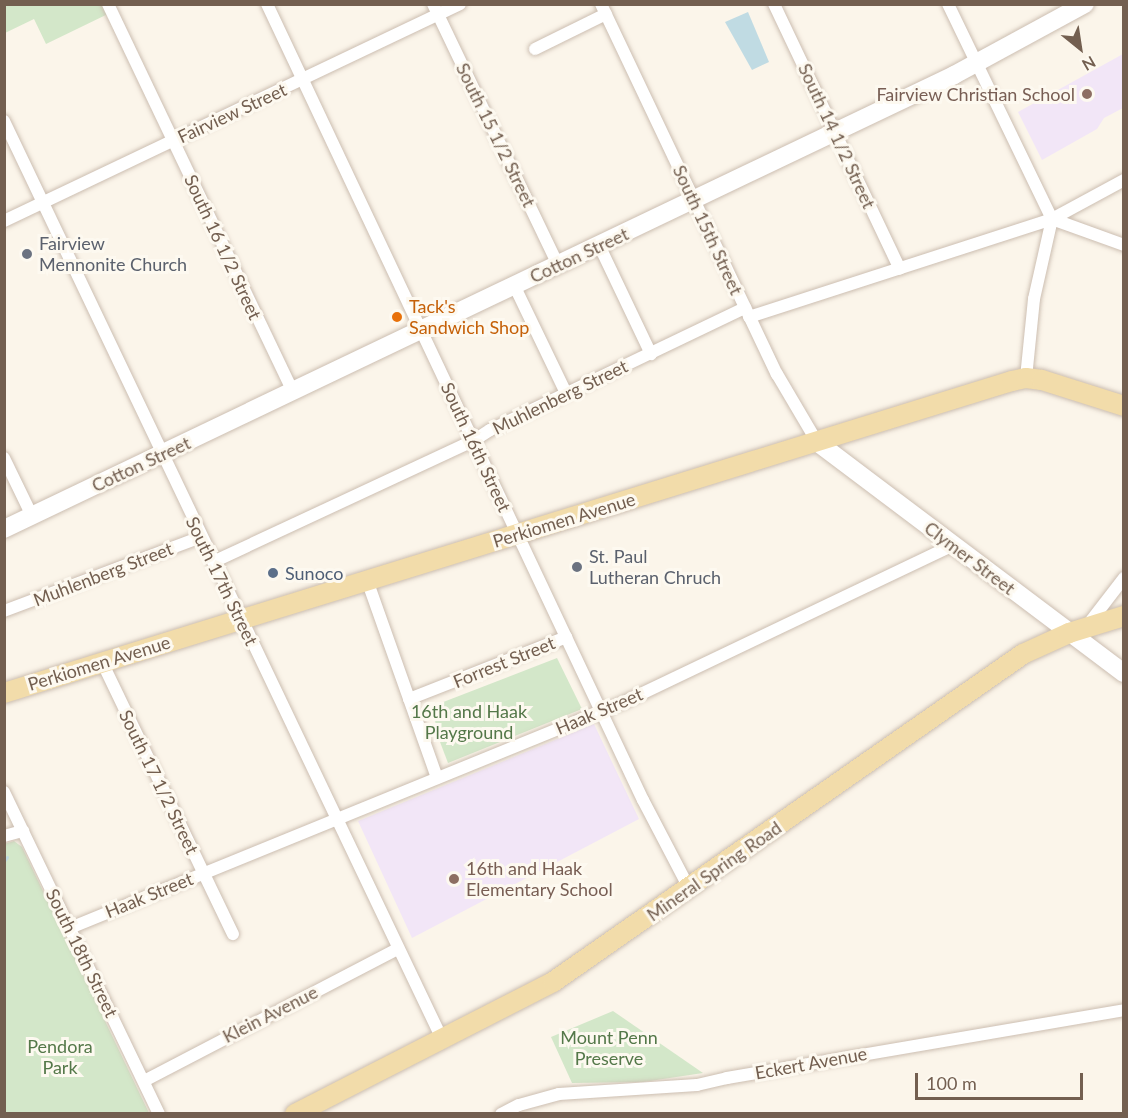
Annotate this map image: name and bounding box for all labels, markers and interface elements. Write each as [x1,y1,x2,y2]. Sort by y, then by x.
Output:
north arrow [1050,18,1110,78]
text: N [1079,53,1099,75]
street label: South 15 1/2 Street [452,59,540,211]
street label: South 14 1/2 Street [794,60,880,212]
street label: Fairview Street [174,78,290,148]
place label: Fairview Christian School [876,83,1075,105]
marker: Fairview Christian School [1080,87,1094,101]
street label: South 15th Street [669,162,747,298]
street label: South 16 1/2 Street [180,171,266,323]
street label: Cotton Street [526,223,632,287]
place label: Fairview Mennonite Church [39,233,187,276]
marker: Fairview Mennonite Church [20,247,34,261]
place label: Tack's Sandwich Shop [409,296,529,338]
marker: Tack's Sandwich Shop [390,310,404,324]
street label: Muhlenberg Street [489,355,631,439]
street label: South 16th Street [437,379,515,515]
street label: Cotton Street [88,432,194,496]
street label: Perkiomen Avenue [490,488,638,552]
street label: South 17th Street [182,513,262,649]
street label: Clymer Street [920,517,1020,599]
street label: Muhlenberg Street [30,537,176,611]
place label: St. Paul Lutheran Chruch [589,546,721,588]
marker: St. Paul Lutheran Chruch [570,560,584,574]
place label: Sunoco [285,562,344,584]
marker: Sunoco [266,566,280,580]
street label: Perkiomen Avenue [25,631,173,695]
street label: Forrest Street [450,632,558,692]
street label: Haak Street [552,683,646,739]
park label: 16th and Haak Playground [411,701,527,744]
street label: South 17 1/2 Street [115,706,203,858]
street label: Mineral Spring Road [643,817,785,925]
place label: 16th and Haak Elementary School [466,858,613,900]
street label: Haak Street [102,868,196,922]
marker: 16th and Haak Elementary School [447,872,461,886]
street label: South 18th Street [42,885,122,1021]
street label: Klein Avenue [219,981,321,1047]
park label: Mount Penn Preserve [560,1027,658,1070]
park label: Pendora Park [27,1036,93,1078]
street label: Eckert Avenue [753,1042,869,1084]
scale bar [918,1061,1086,1099]
text: 100 m [926,1072,977,1094]

